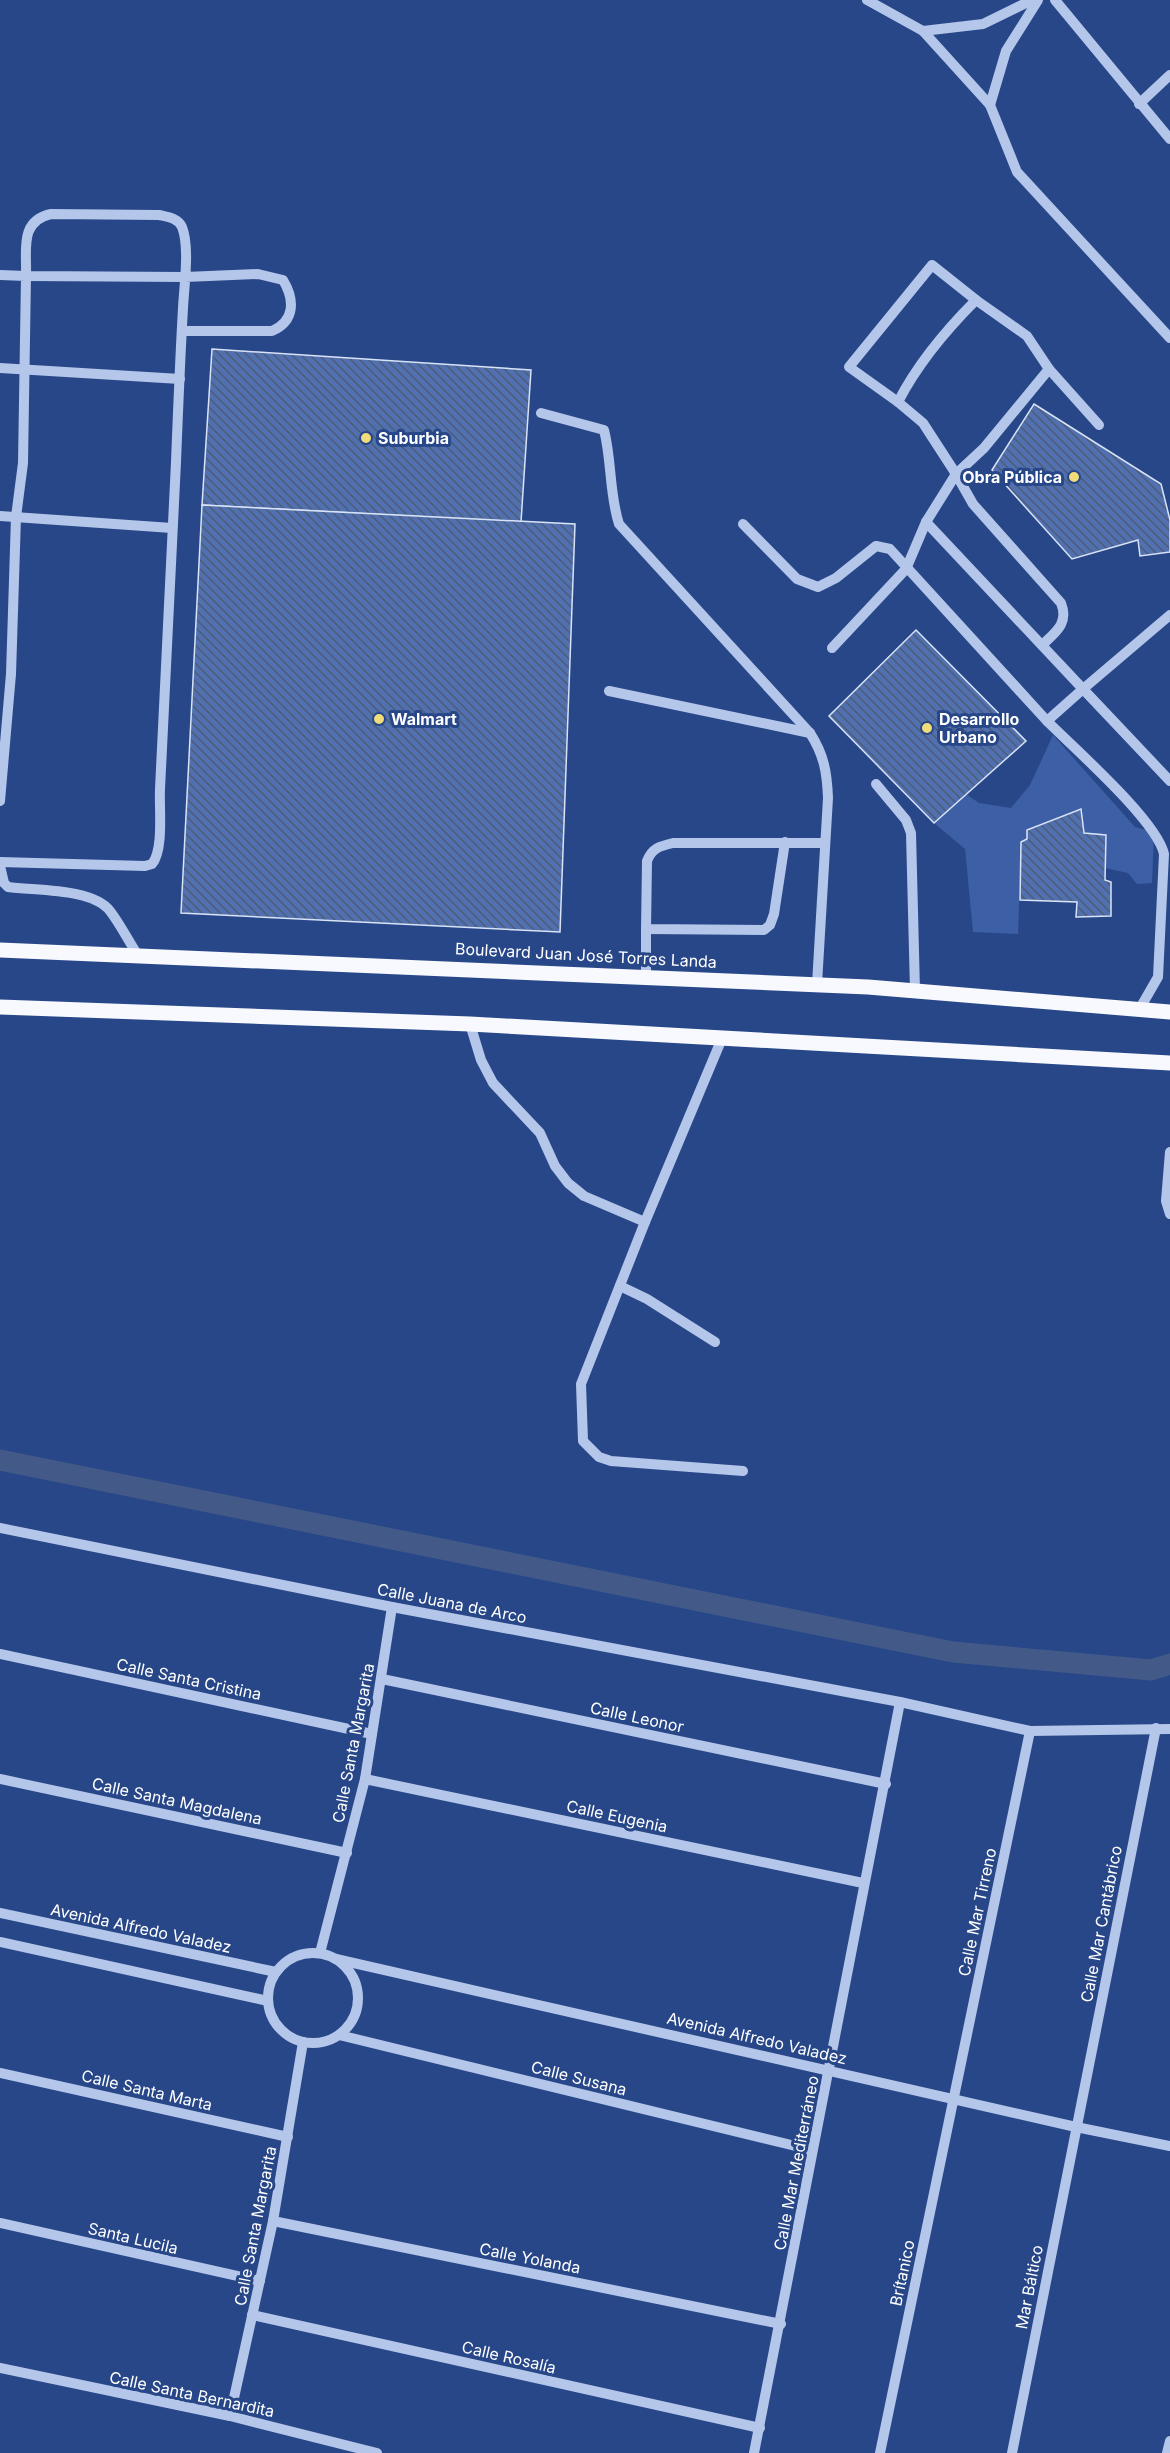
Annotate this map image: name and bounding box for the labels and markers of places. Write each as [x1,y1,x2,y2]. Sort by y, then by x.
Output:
place label: Suburbia [378,428,449,448]
marker: Suburbia [359,431,373,445]
place label: Obra Pública [962,467,1062,487]
marker: Obra Pública [1067,470,1081,484]
place label: Walmart [391,709,457,729]
place label: Desarrollo Urbano [939,709,1020,747]
marker: Walmart [372,712,386,726]
marker: Desarrollo Urbano [920,721,934,735]

